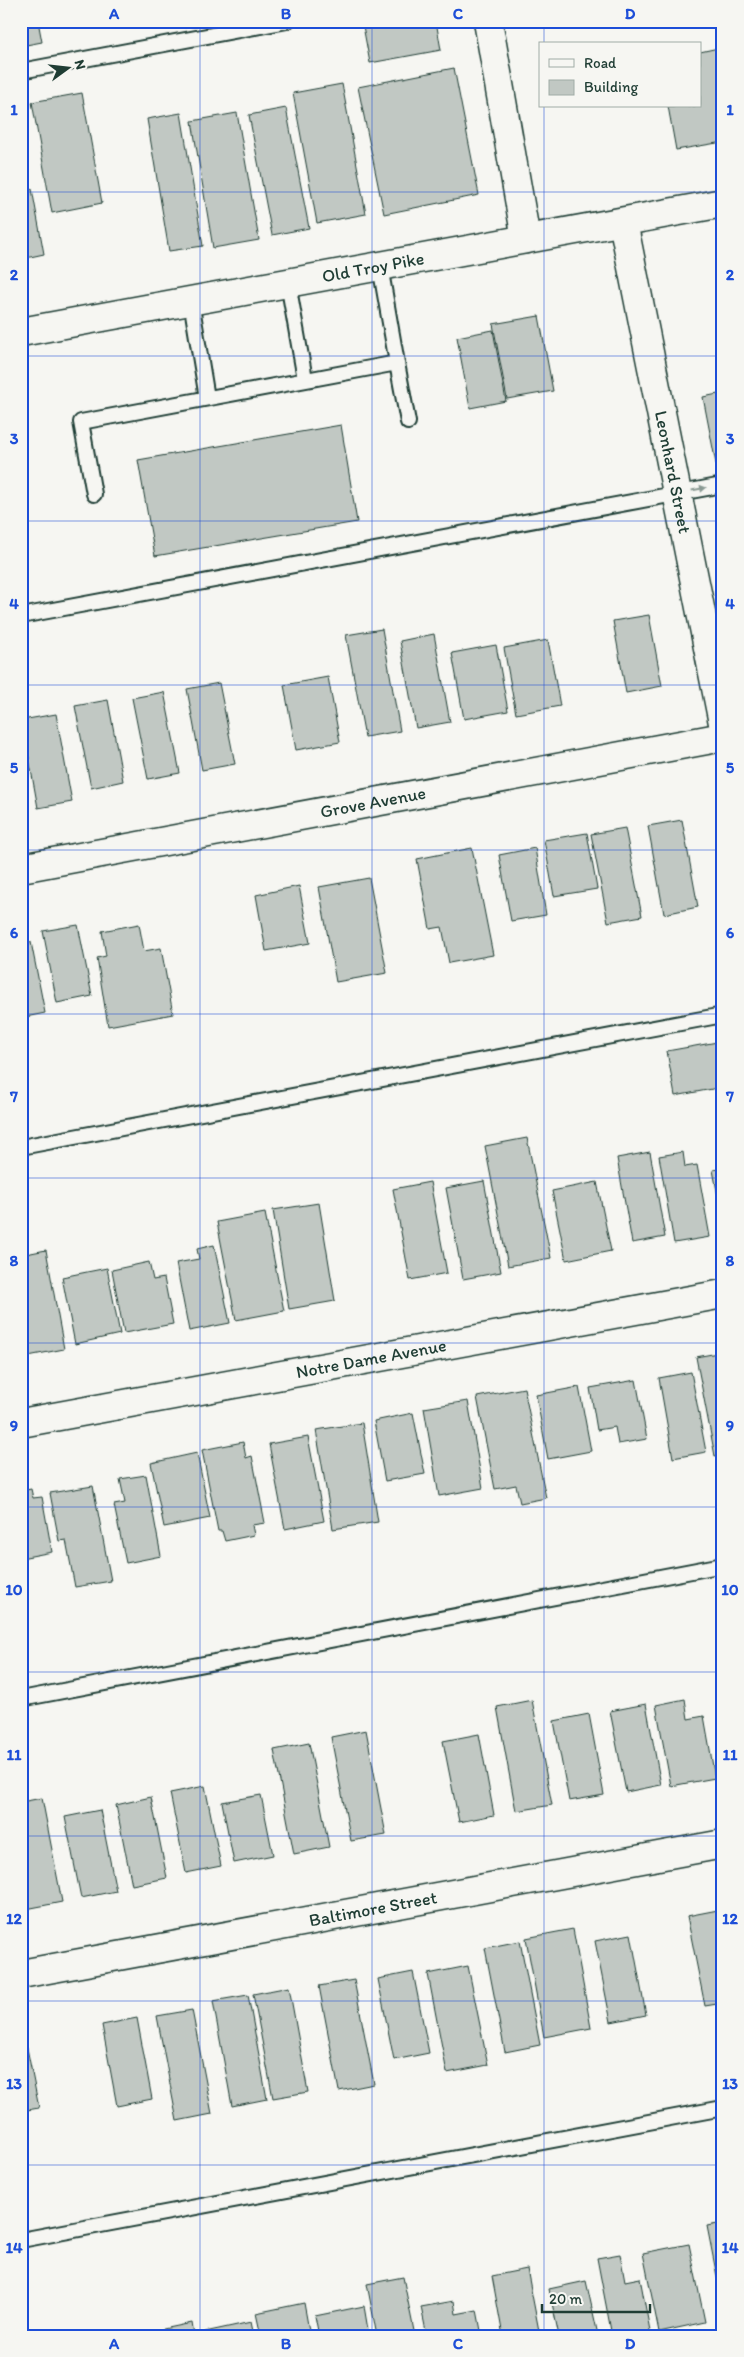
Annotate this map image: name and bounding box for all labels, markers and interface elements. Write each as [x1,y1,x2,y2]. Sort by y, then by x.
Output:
text: A [108,4,120,23]
text: B [281,4,292,23]
text: C [453,4,464,23]
text: D [625,4,636,23]
north arrow [42,42,92,92]
legend [539,42,702,108]
text: Road [584,54,617,72]
text: N [71,58,90,72]
text: Building [584,78,638,96]
text: 1 [10,100,18,119]
text: 1 [726,100,734,119]
street label: Old Troy Pike [320,247,426,287]
text: 2 [10,265,19,284]
text: 2 [726,265,735,284]
street label: Leonhard Street [650,409,696,536]
text: 3 [10,429,19,448]
text: 3 [726,429,735,448]
one-way arrow [692,485,708,493]
text: 4 [9,594,19,613]
text: 4 [725,594,735,613]
text: 5 [10,758,19,777]
text: 5 [726,758,735,777]
street label: Grove Avenue [318,782,428,823]
text: 6 [10,923,19,942]
text: 6 [726,923,735,942]
text: 7 [9,1087,18,1106]
text: 7 [725,1087,734,1106]
text: 8 [10,1251,19,1270]
text: 8 [726,1251,735,1270]
street label: Notre Dame Avenue [294,1334,448,1383]
text: 9 [10,1416,18,1435]
text: 9 [726,1416,734,1435]
text: 10 [5,1580,23,1599]
text: 10 [721,1580,739,1599]
text: 11 [7,1745,22,1764]
text: 11 [723,1745,738,1764]
street label: Baltimore Street [307,1886,439,1931]
text: 12 [6,1909,23,1928]
text: 12 [722,1909,739,1928]
text: 13 [6,2074,22,2093]
text: 13 [722,2074,738,2093]
text: 14 [5,2238,23,2257]
text: 14 [721,2238,739,2257]
scale bar [542,2282,649,2314]
text: 20 m [549,2290,583,2308]
text: A [108,2334,120,2353]
text: B [281,2334,292,2353]
text: C [453,2334,464,2353]
text: D [625,2334,636,2353]

